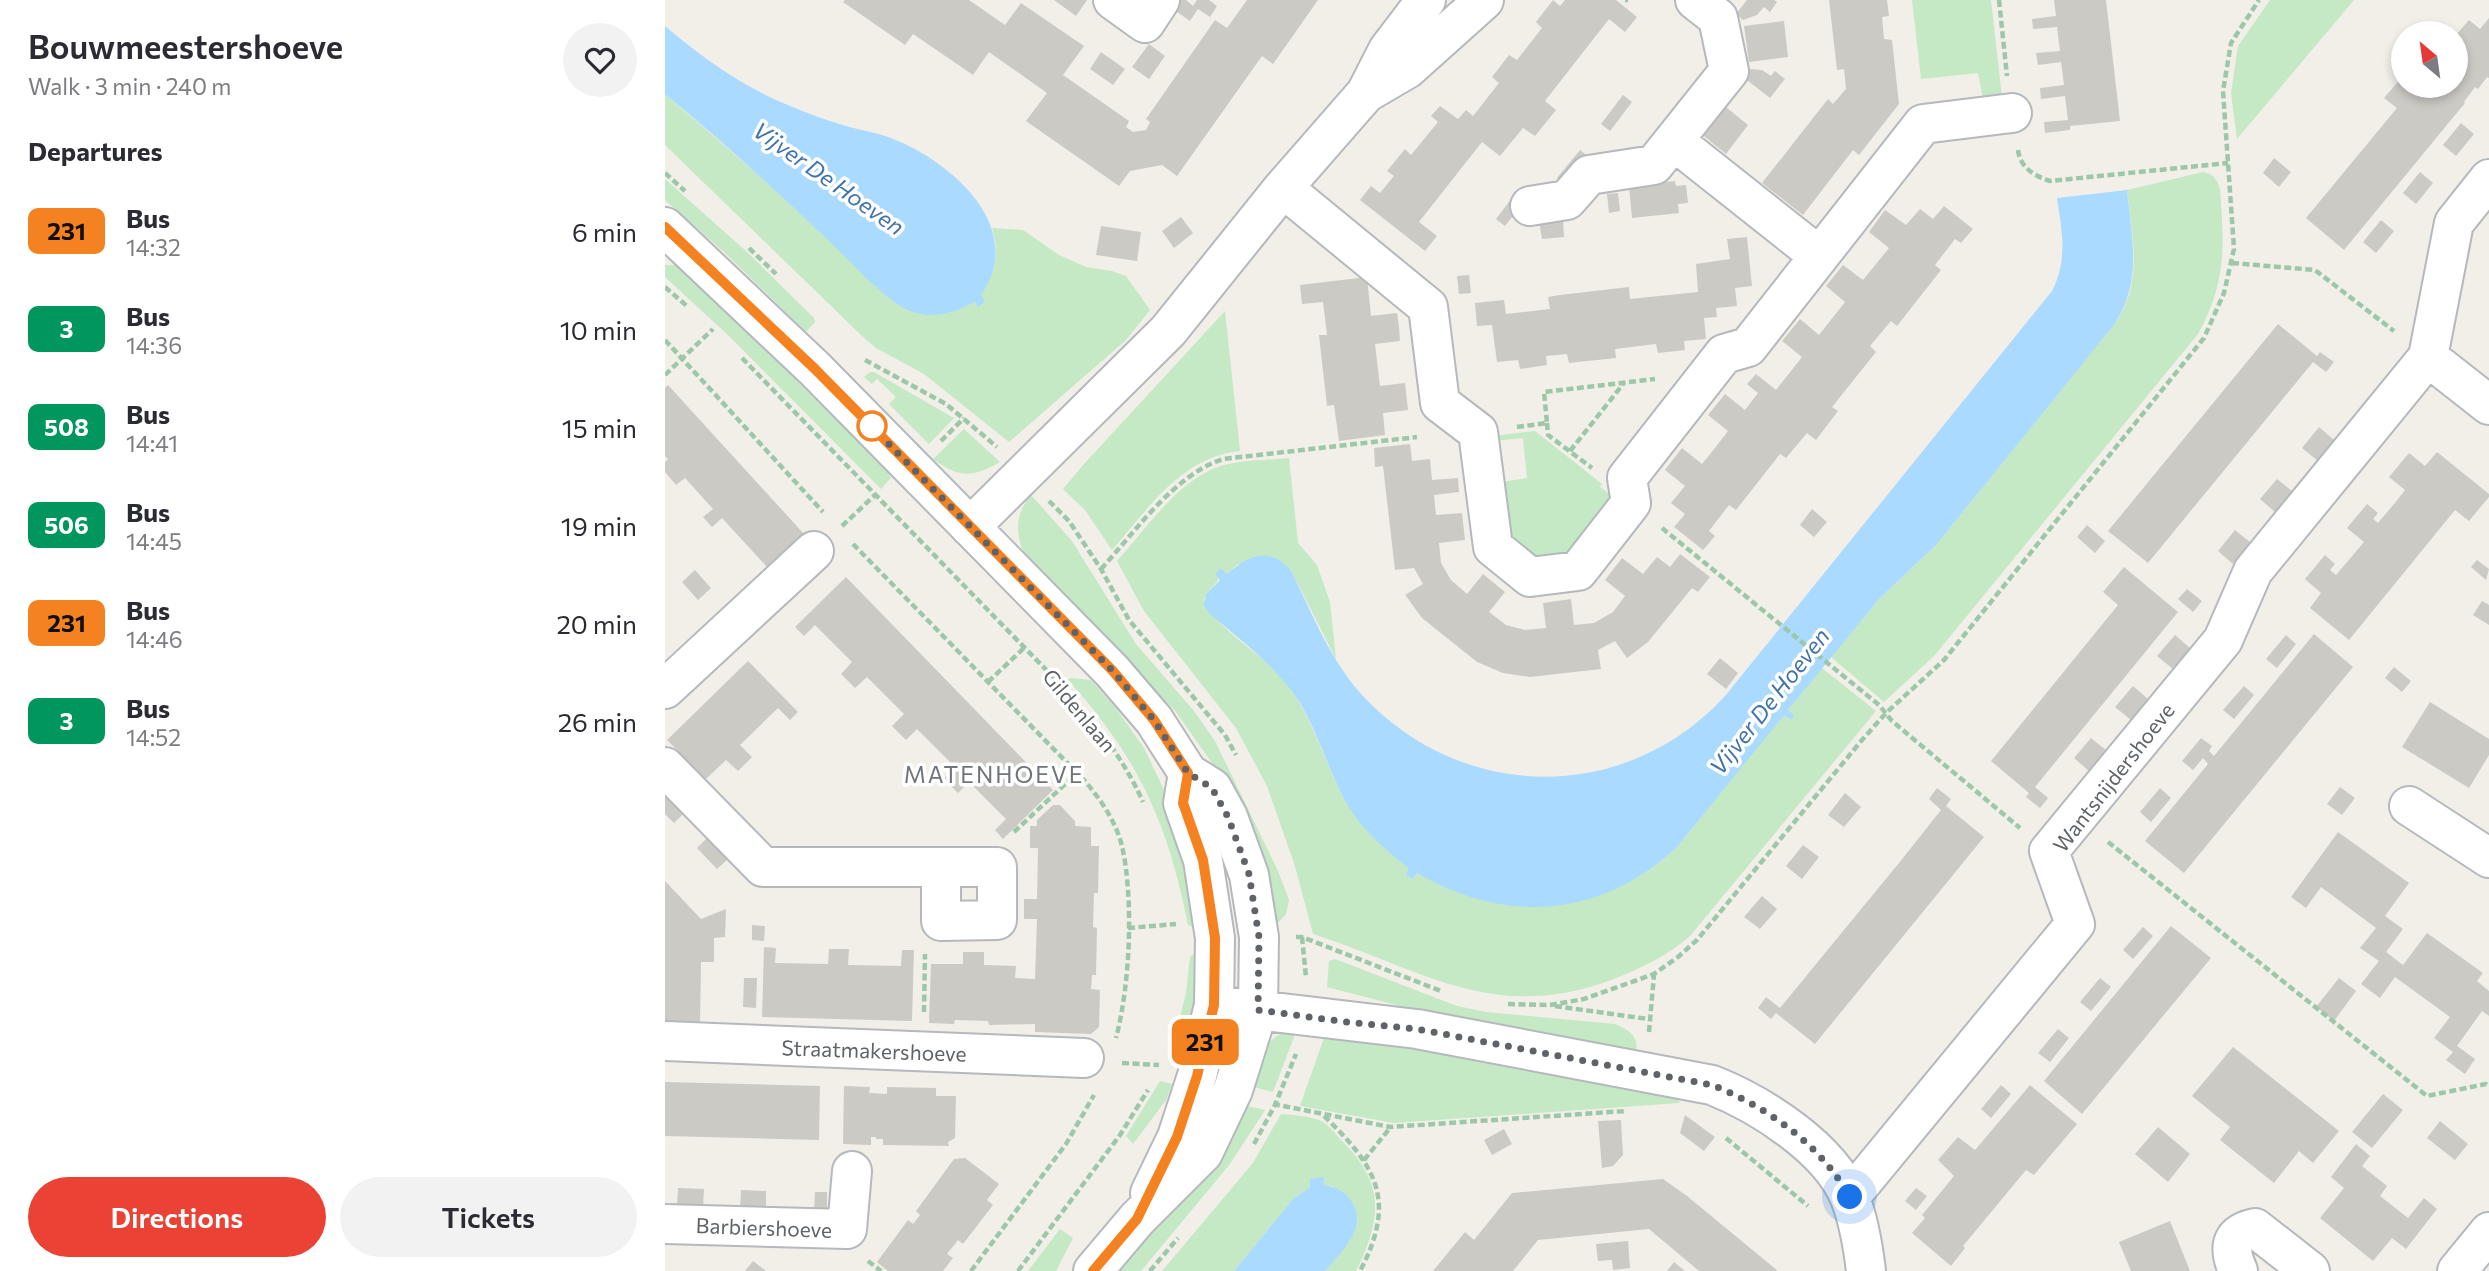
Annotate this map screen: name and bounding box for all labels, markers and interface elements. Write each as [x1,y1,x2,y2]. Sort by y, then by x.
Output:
north arrow [2391,21,2467,98]
map controls [2391,21,2468,98]
button: heart [563,23,637,97]
text: Bouwmeestershoeve [28,25,343,66]
text: Walk · 3 min · 240 m [28,72,231,100]
water label: Vijver De Hoeven [748,115,910,241]
text: Departures [28,135,163,166]
text: Bus [126,202,170,233]
text: 231 [47,216,86,245]
text: 6 min [572,216,637,247]
text: 14:32 [126,233,181,261]
text: Bus [126,300,170,331]
text: 3 [60,314,73,343]
text: 10 min [560,314,637,345]
text: 14:36 [126,331,182,359]
text: Bus [126,398,170,429]
unlabelled marker [857,411,887,441]
text: 508 [44,412,89,441]
text: 15 min [562,412,637,443]
text: 14:41 [126,429,178,457]
text: Bus [126,496,170,527]
text: 506 [44,510,89,539]
text: 19 min [561,510,637,541]
text: 14:45 [126,527,182,555]
text: Bus [126,594,170,625]
text: 231 [47,608,86,637]
text: 20 min [556,608,637,639]
water label: Vijver De Hoeven [1703,622,1835,780]
text: 14:46 [126,625,183,653]
street label: Gildenlaan [1038,663,1122,757]
text: Bus [126,692,170,723]
street label: Wantsnijdershoeve [2047,698,2179,856]
text: 3 [60,706,73,735]
text: 26 min [558,706,637,737]
text: 14:52 [126,723,181,751]
district label: MATENHOEVE [904,760,1084,788]
line badge: 231 [1165,1019,1245,1065]
text: 231 [1186,1027,1224,1056]
street label: Straatmakershoeve [781,1034,967,1066]
button: Directions [28,1177,326,1257]
button: Tickets [340,1177,637,1257]
your location [1832,1179,1867,1214]
street label: Barbiershoeve [695,1212,833,1242]

